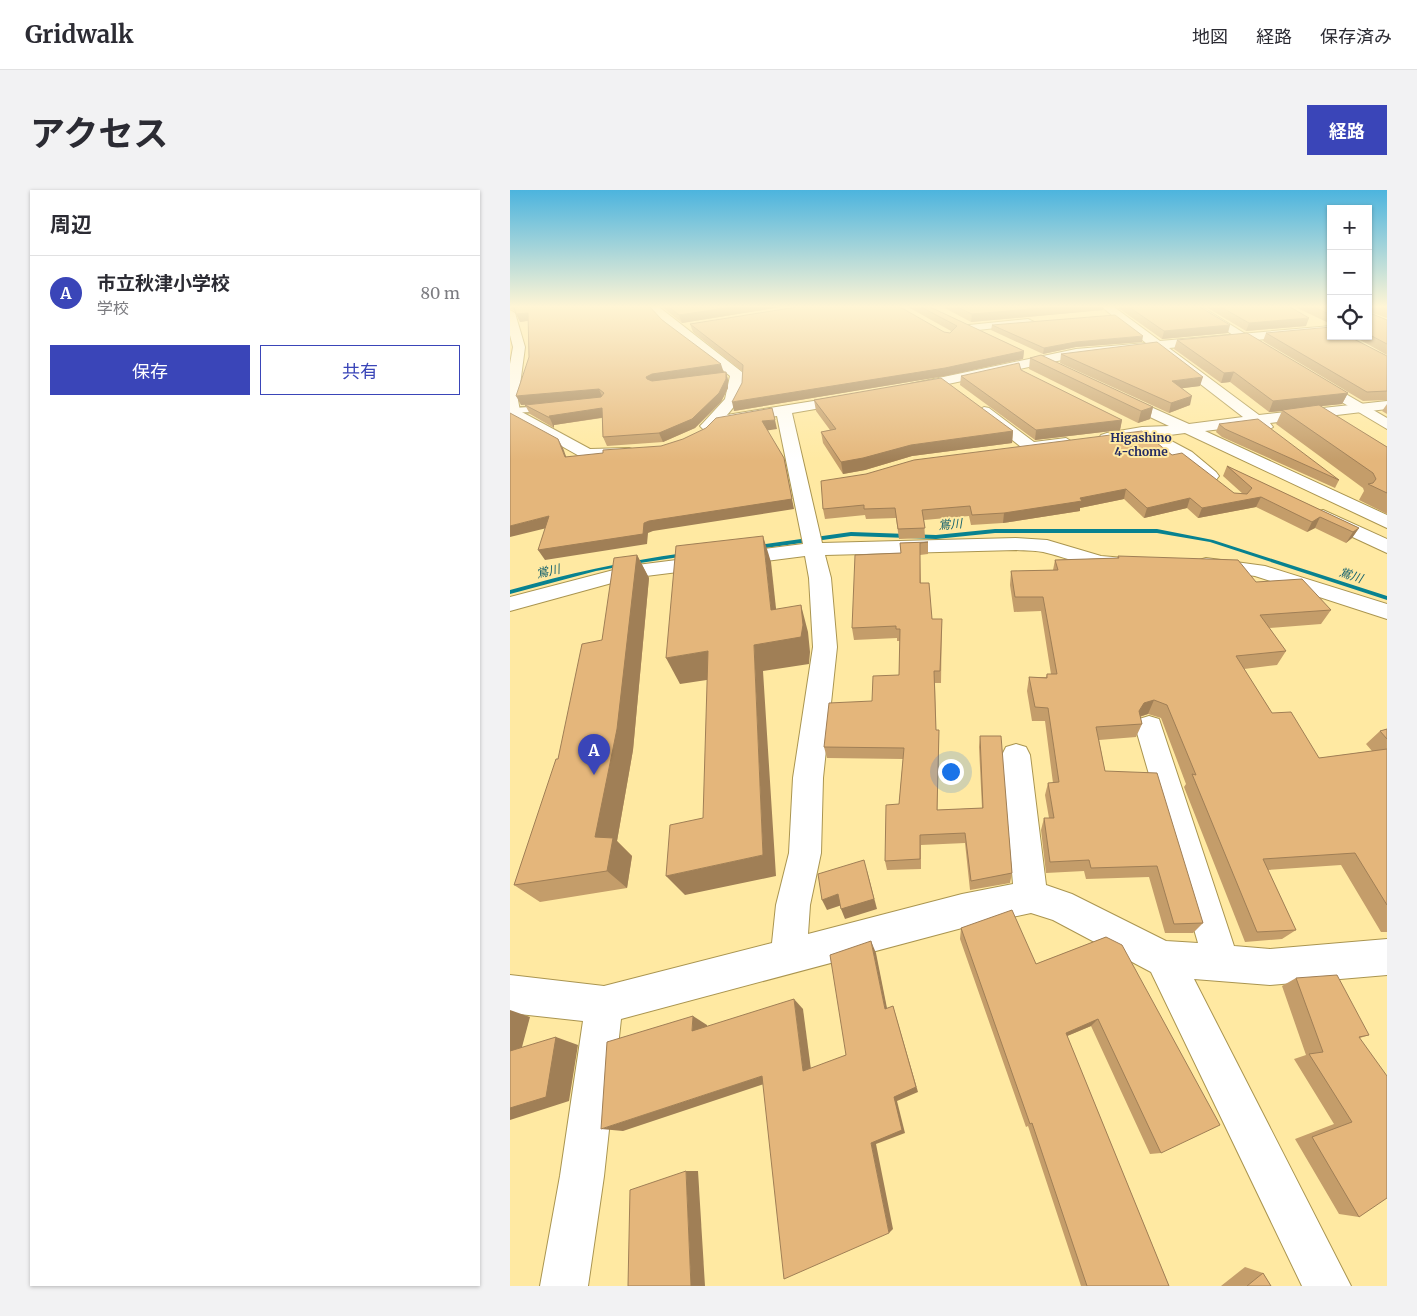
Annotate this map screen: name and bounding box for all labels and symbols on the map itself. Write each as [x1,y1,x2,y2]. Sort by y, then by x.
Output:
district label: Higashino 4-chome [1110,430,1172,459]
water label: 鴬川 [937,515,965,533]
water label: 鴬川 [535,561,563,581]
water label: 鴬川 [1337,564,1367,586]
pin: A [578,734,610,775]
your location [938,759,964,785]

